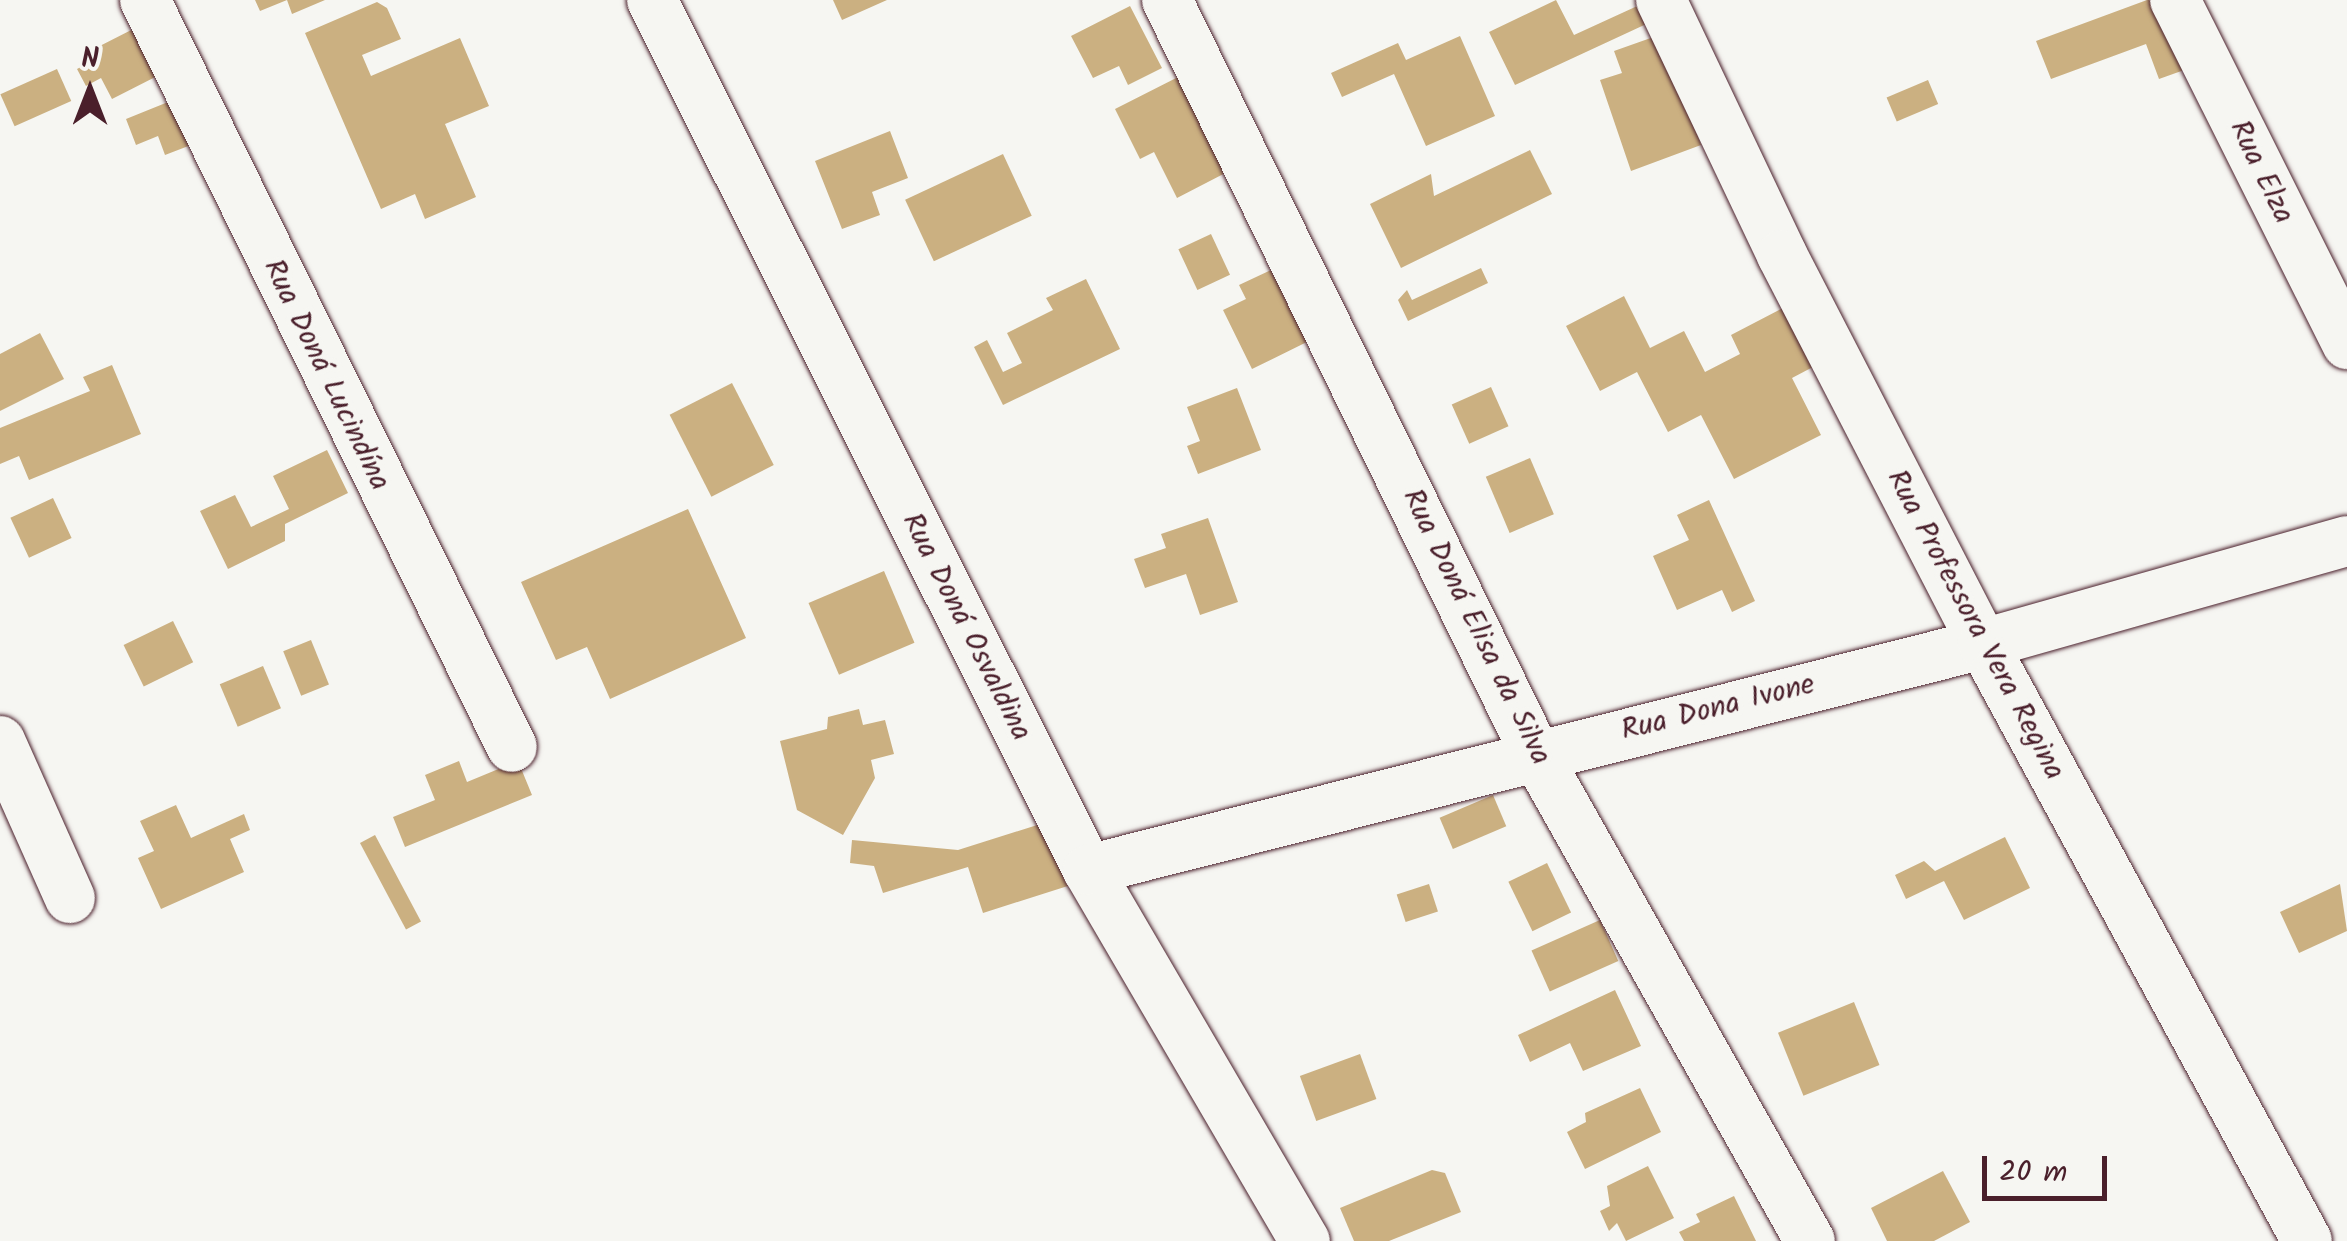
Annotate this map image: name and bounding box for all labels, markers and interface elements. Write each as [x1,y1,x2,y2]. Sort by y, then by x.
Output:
text: N [81,37,99,82]
north arrow [40,40,140,140]
street label: Rua Elza [2221,115,2301,229]
street label: Rua Doná Lucindína [254,254,398,496]
street label: Rua Professora Vera Regina [1878,464,2072,786]
street label: Rua Doná Elisa da Silva [1394,483,1558,771]
street label: Rua Doná Osvaldina [893,507,1039,747]
street label: Rua Dona Ivone [1618,667,1818,749]
scale bar [1987,1136,2112,1198]
text: 20 m [1999,1149,2067,1197]

